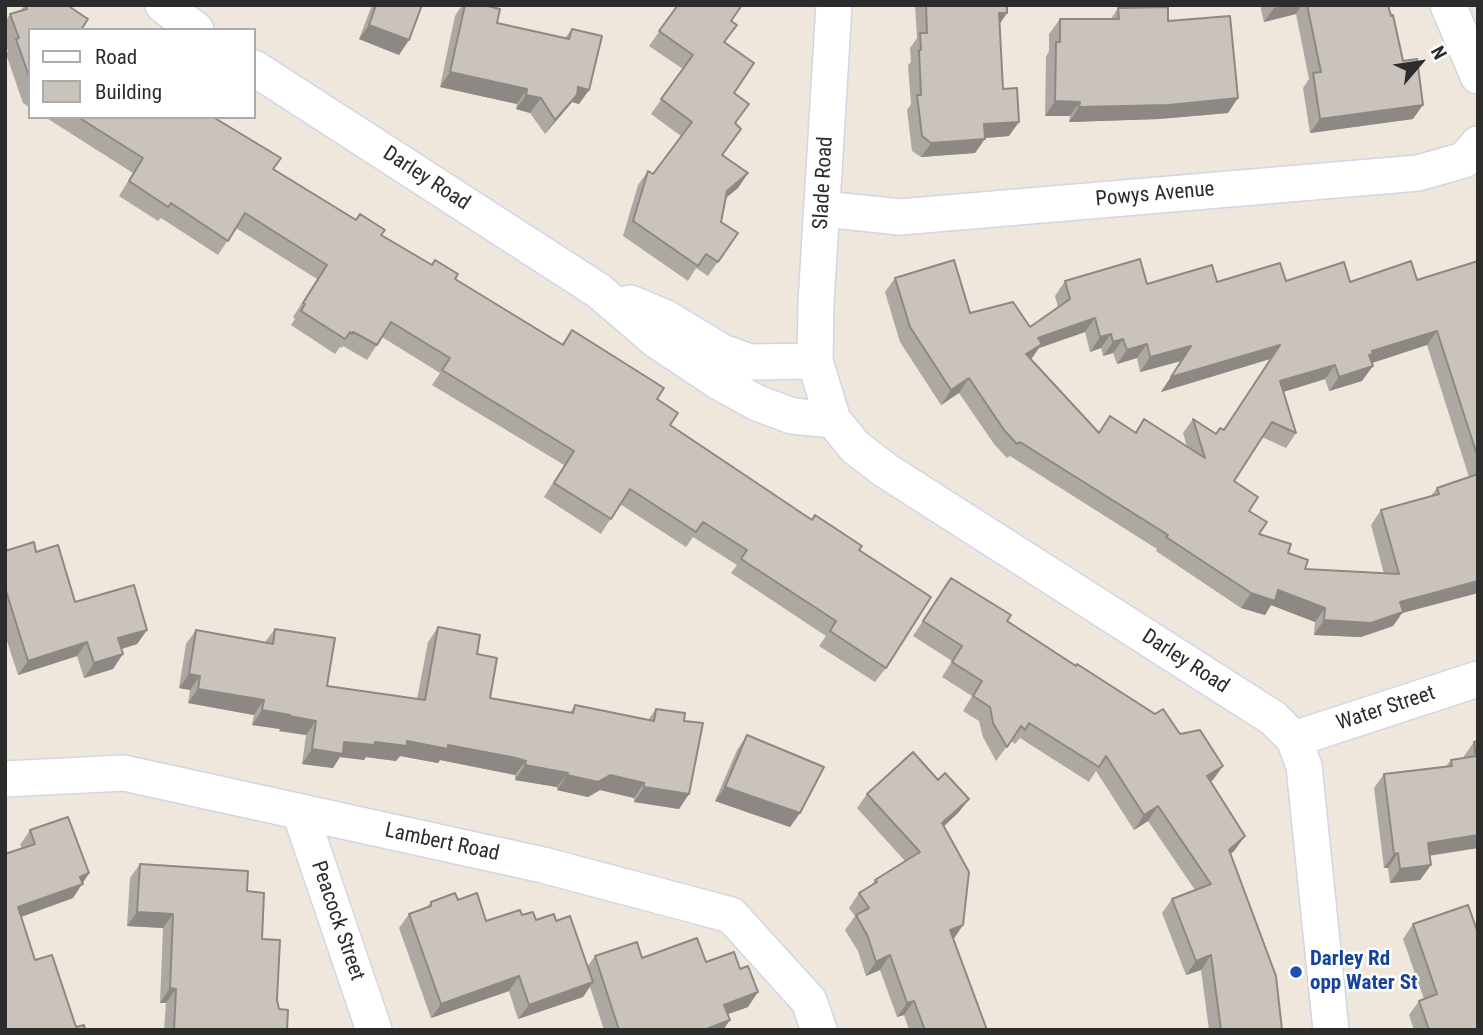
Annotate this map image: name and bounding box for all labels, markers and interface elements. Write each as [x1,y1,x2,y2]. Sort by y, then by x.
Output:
legend [28,28,256,119]
north arrow [1385,28,1455,98]
text: N [1426,42,1452,63]
text: Road [95,45,137,69]
text: Building [95,80,162,104]
street label: Slade Road [809,136,839,230]
street label: Darley Road [378,142,474,216]
street label: Powys Avenue [1094,177,1216,213]
street label: Darley Road [1137,625,1233,699]
street label: Water Street [1334,681,1438,737]
street label: Lambert Road [383,819,501,867]
street label: Peacock Street [305,858,369,984]
place label: Darley Rd opp Water St [1310,947,1417,997]
marker: Darley Rd opp Water St [1288,964,1304,980]

